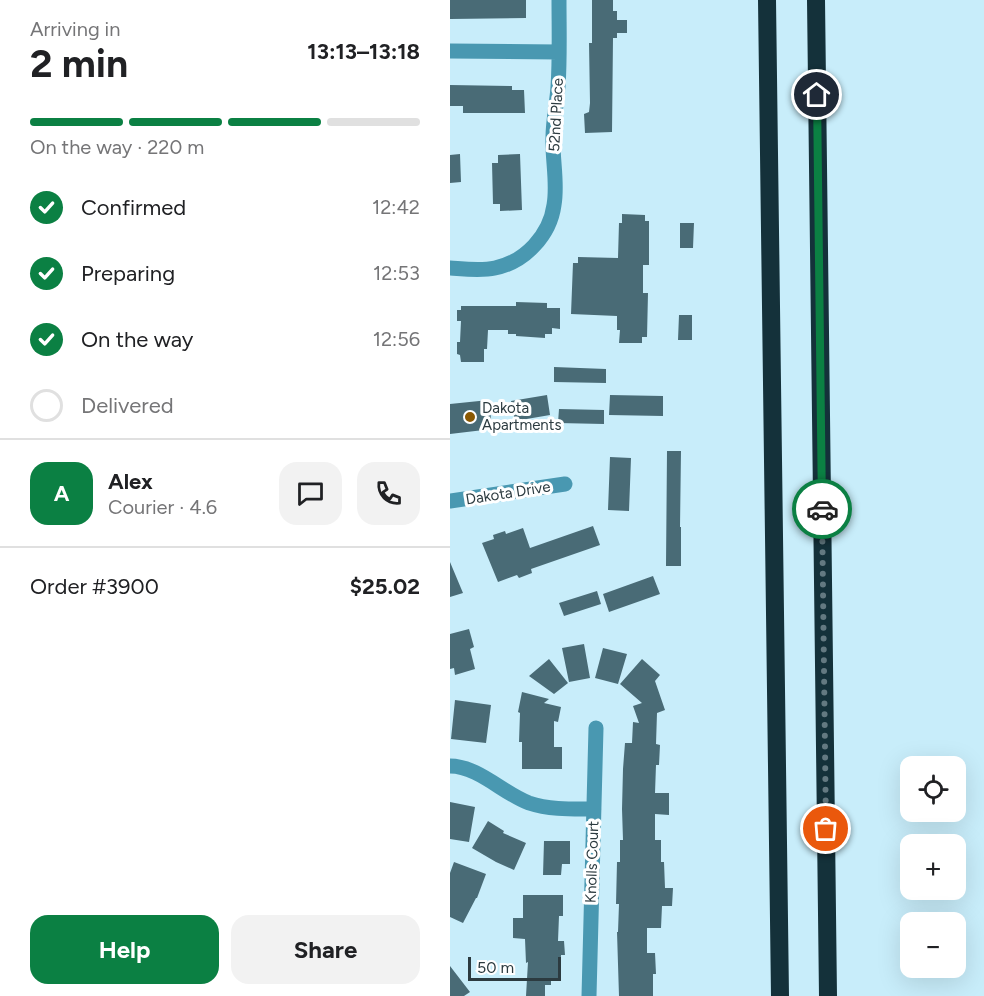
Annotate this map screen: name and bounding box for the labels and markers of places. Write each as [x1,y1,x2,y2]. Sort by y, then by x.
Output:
pin [791,69,842,120]
place label: Dakota Apartments [482,399,561,434]
marker: Dakota Apartments [463,410,477,424]
pin [800,803,851,854]

